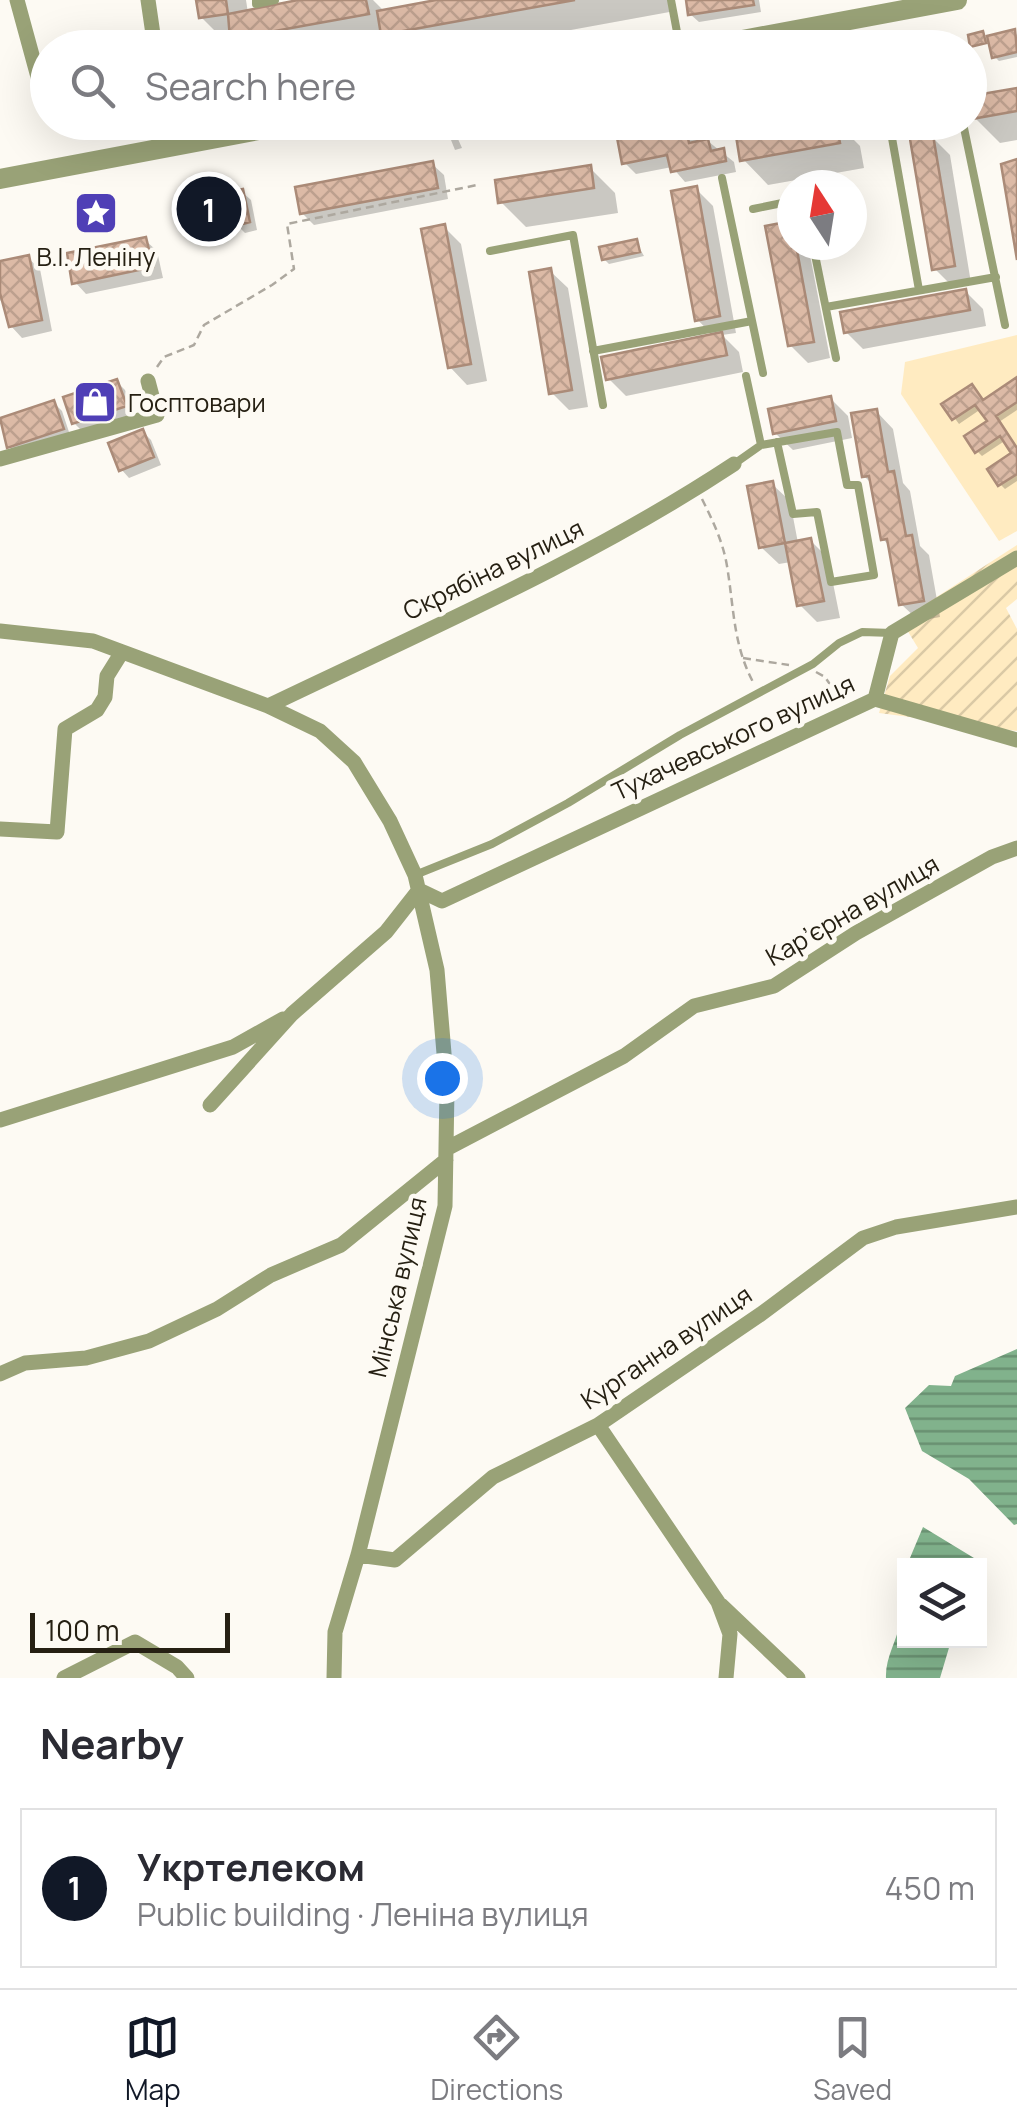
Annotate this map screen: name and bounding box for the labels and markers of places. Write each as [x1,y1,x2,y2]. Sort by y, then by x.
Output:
pin: 1 [176,172,242,246]
place icon: В.І. Леніну [73,190,119,236]
place label: В.І. Леніну [37,239,155,274]
shop icon: Госптовари [72,379,118,425]
place label: Госптовари [128,385,266,420]

